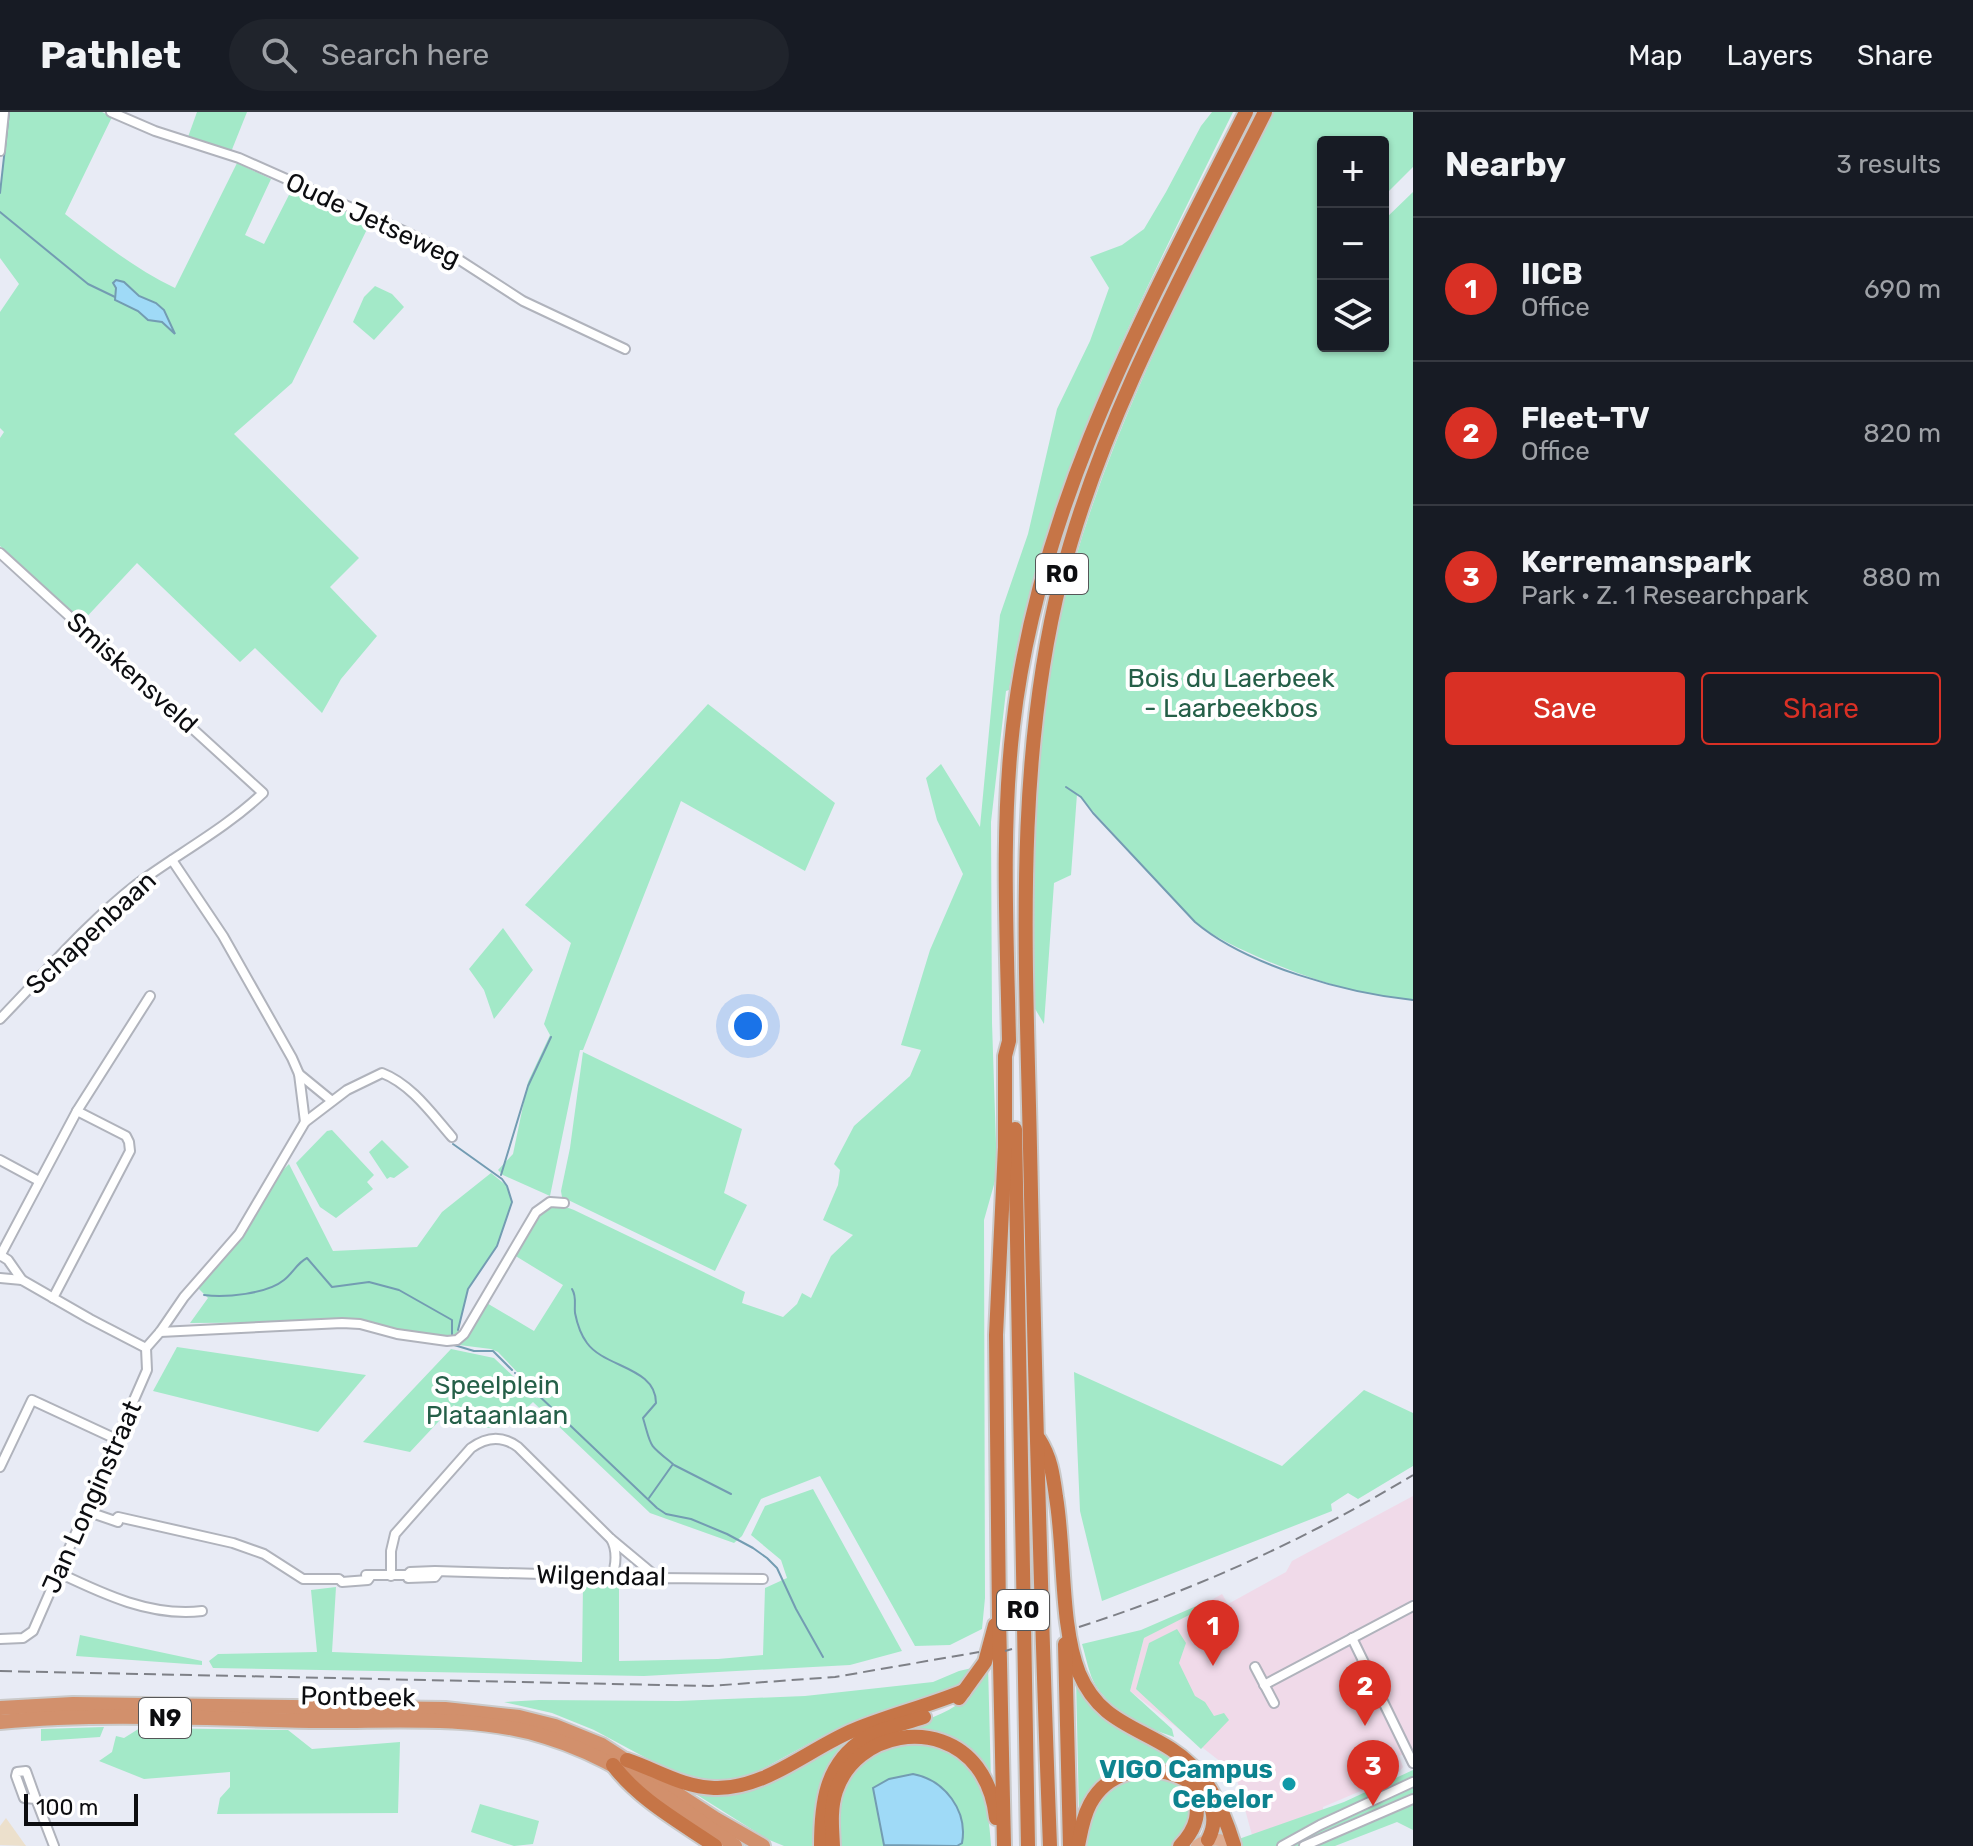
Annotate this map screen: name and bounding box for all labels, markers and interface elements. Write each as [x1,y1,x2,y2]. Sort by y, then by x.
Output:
search box [229,19,789,91]
text: Pathlet [40,32,181,78]
icon: search [257,33,301,77]
text: Search here [321,37,489,73]
text: Map [1628,39,1683,72]
text: Layers [1727,39,1813,72]
text: Share [1857,39,1933,72]
map controls [1317,136,1389,352]
button: + [1317,136,1389,208]
text: Nearby [1445,144,1566,185]
text: 3 results [1836,149,1941,180]
street label: Oude Jetseweg [281,166,465,274]
button: − [1317,208,1389,280]
text: IICB [1521,256,1583,292]
text: 1 [1465,274,1477,305]
text: 690 m [1864,274,1941,305]
button: layers [1317,280,1389,352]
text: Office [1521,292,1590,323]
text: Fleet-TV [1521,400,1650,436]
text: 2 [1463,418,1479,449]
text: 820 m [1863,418,1941,449]
text: Office [1521,436,1590,467]
text: Kerremanspark [1521,544,1752,580]
road number: R0 [1036,554,1088,594]
text: 3 [1462,562,1480,593]
text: 880 m [1862,562,1941,593]
text: Park · Z. 1 Researchpark [1521,580,1809,611]
street label: Smiskensveld [60,606,204,740]
park label: Bois du Laerbeek - Laarbeekbos [1127,663,1335,724]
button: Save [1445,672,1685,745]
button: Share [1701,672,1941,745]
street label: Schapenbaan [20,865,162,1001]
your location [728,1006,768,1046]
park label: Speelplein Plataanlaan [426,1370,568,1431]
street label: Jan Longinstraat [36,1396,148,1598]
street label: Wilgendaal [536,1559,666,1593]
road number: R0 [997,1590,1049,1630]
pin: 1 [1187,1600,1239,1666]
pin: 2 [1339,1660,1391,1726]
street label: Pontbeek [300,1680,416,1714]
road number: N9 [139,1698,191,1738]
pin: 3 [1347,1740,1399,1806]
place label: VIGO Campus Cebelor [1099,1754,1273,1815]
marker: VIGO Campus Cebelor [1280,1775,1298,1793]
scale bar [24,1790,138,1826]
text: 100 m [36,1794,98,1821]

